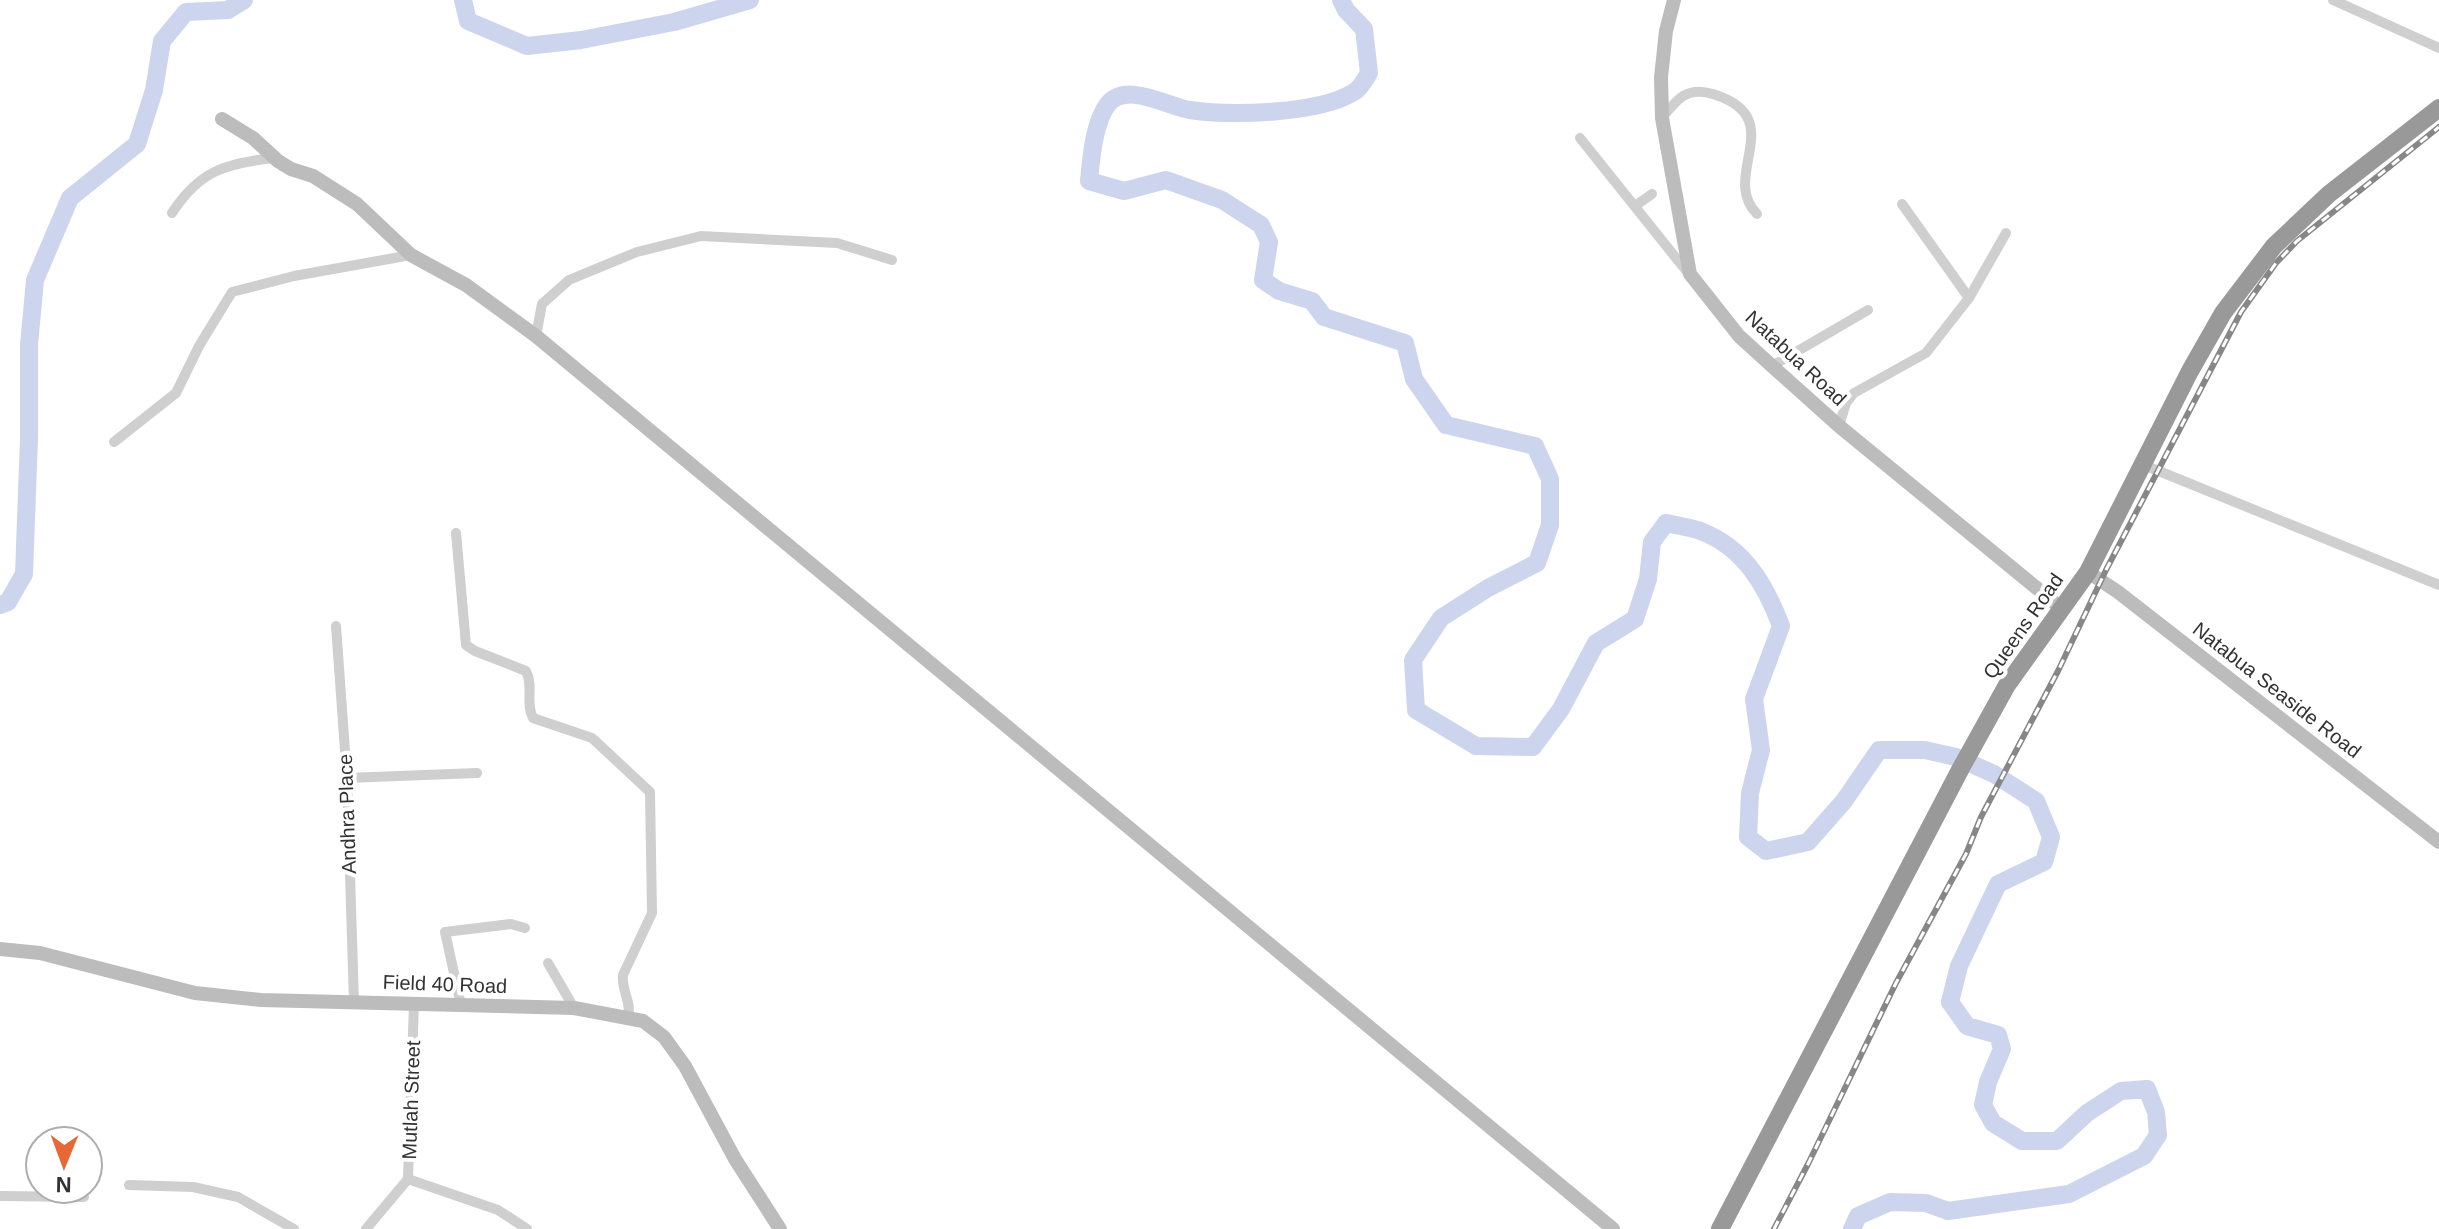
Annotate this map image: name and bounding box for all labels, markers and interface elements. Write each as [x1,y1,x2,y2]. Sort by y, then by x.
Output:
street label: Natabua Road [1741,306,1851,410]
street label: Queens Road [1979,569,2067,683]
street label: Natabua Seaside Road [2189,618,2365,762]
street label: Andhra Place [334,754,360,874]
street label: Field 40 Road [382,971,508,997]
street label: Mutlah Street [398,1040,424,1160]
north arrow [24,1125,104,1205]
text: N [55,1172,72,1197]

